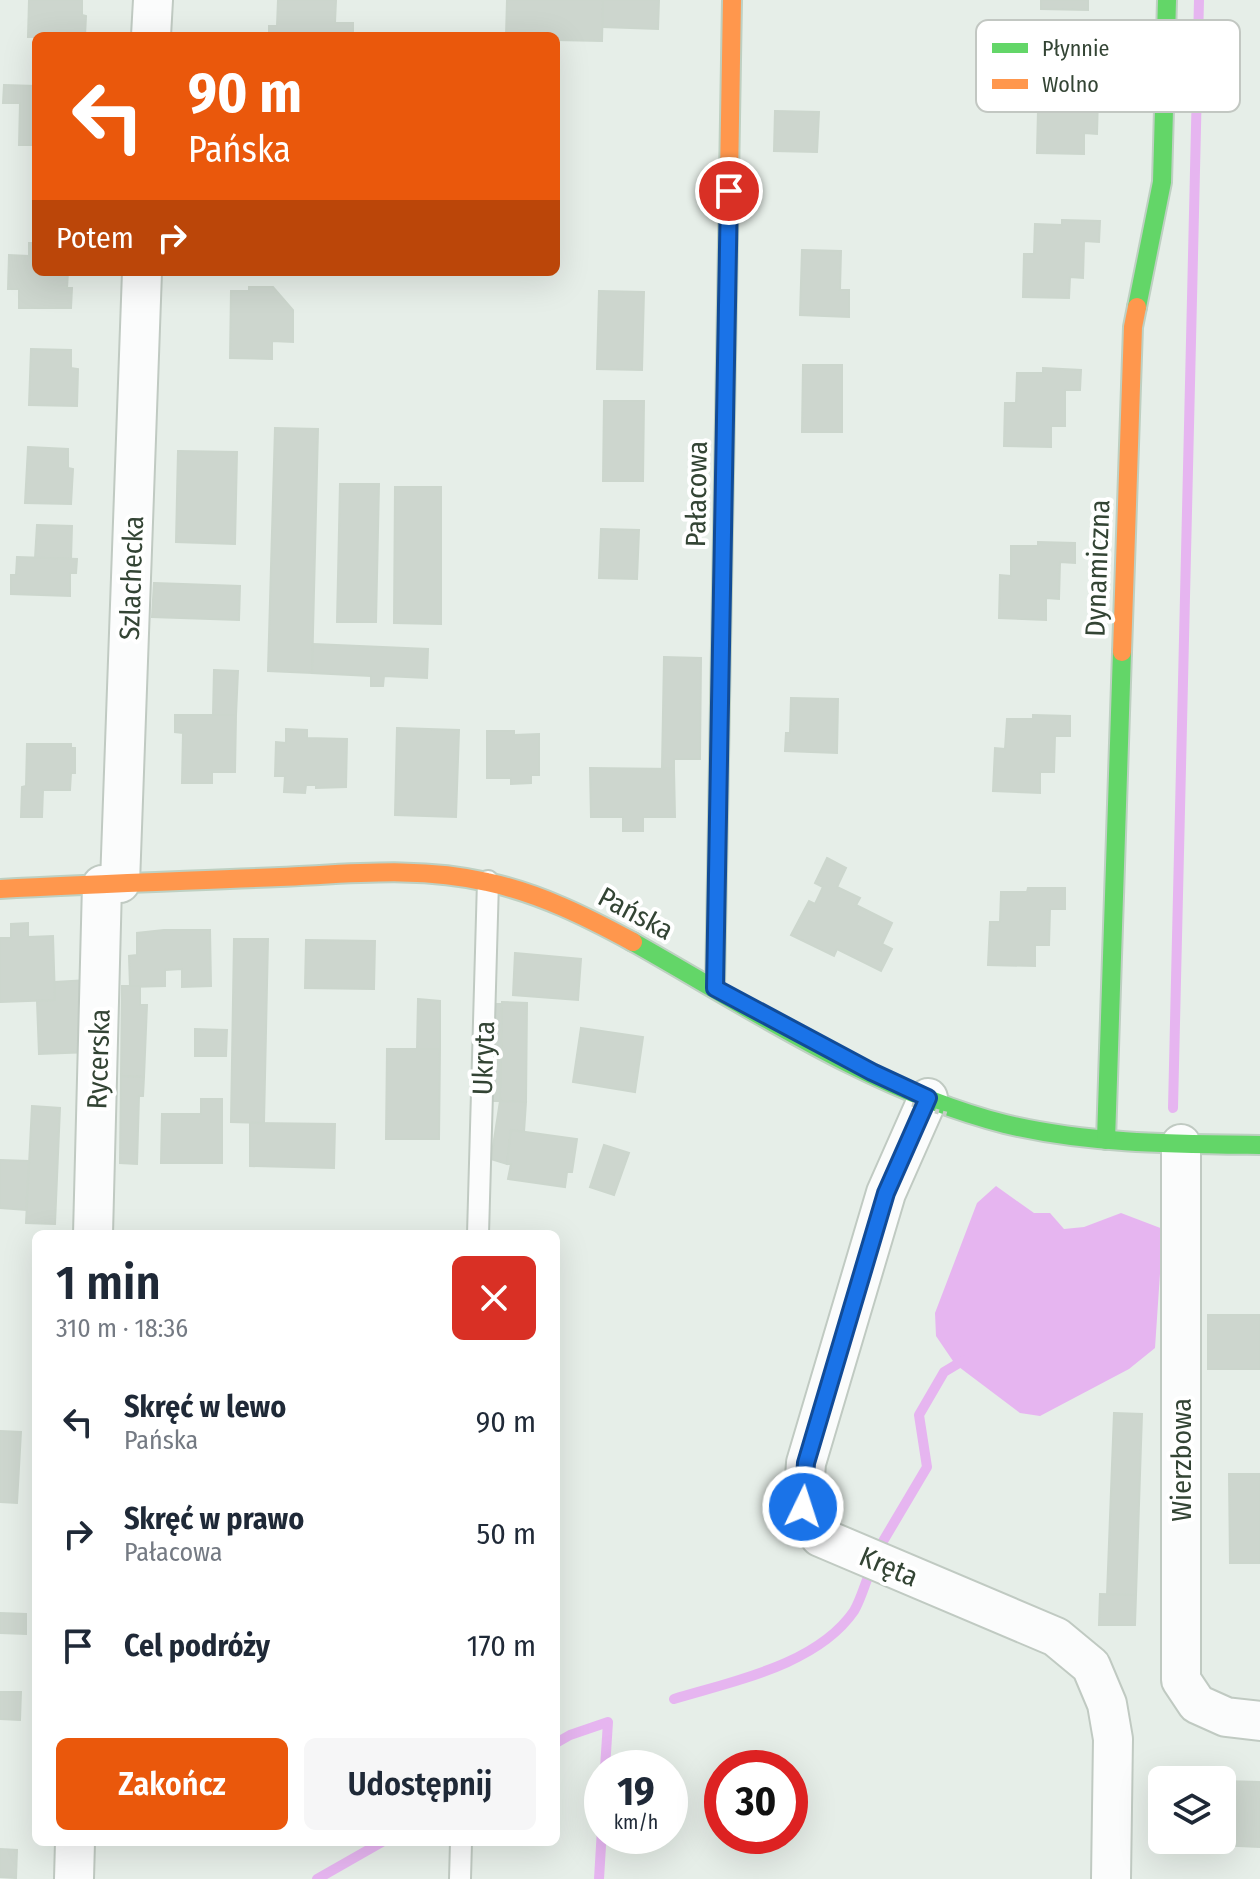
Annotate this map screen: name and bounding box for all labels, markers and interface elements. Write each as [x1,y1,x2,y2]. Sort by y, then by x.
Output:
legend [976,20,1240,112]
text: Płynnie [1042,35,1109,62]
text: 90 m [188,60,302,127]
icon: left [56,64,160,168]
text: Wolno [1042,71,1099,98]
text: Pańska [188,128,291,172]
pin [695,157,763,225]
icon: arrive [707,169,751,213]
icon: right [150,216,194,260]
text: Potem [56,220,134,256]
street label: Pałacowa [679,441,714,547]
street label: Dynamiczna [1079,499,1116,637]
street label: Szlachecka [113,515,150,641]
street label: Pańska [593,880,679,947]
street label: Rycerska [80,1008,117,1110]
street label: Ukryta [466,1020,501,1096]
text: 1 min [56,1254,161,1312]
button: close [452,1256,536,1340]
text: 310 m · 18:36 [56,1313,188,1344]
text: Skręć w lewo [124,1389,286,1425]
street label: Wierzbowa [1165,1398,1198,1522]
icon: left [56,1400,100,1444]
text: 90 m [476,1404,536,1440]
text: Pańska [124,1425,198,1456]
position arrow [761,1465,845,1549]
text: Skręć w prawo [124,1501,304,1537]
icon: right [56,1512,100,1556]
text: 50 m [476,1516,536,1552]
text: Pałacowa [124,1537,223,1568]
street label: Kręta [855,1539,923,1593]
icon: arrive [56,1624,100,1668]
text: Cel podróży [124,1628,270,1664]
text: 170 m [467,1628,536,1664]
button: Zakończ [56,1738,288,1830]
button: Udostępnij [304,1738,536,1830]
speed limit sign: 30 [704,1750,808,1854]
map controls [1148,1766,1236,1854]
button: layers [1148,1766,1236,1854]
text: 19 [617,1768,655,1816]
text: km/h [614,1810,658,1834]

